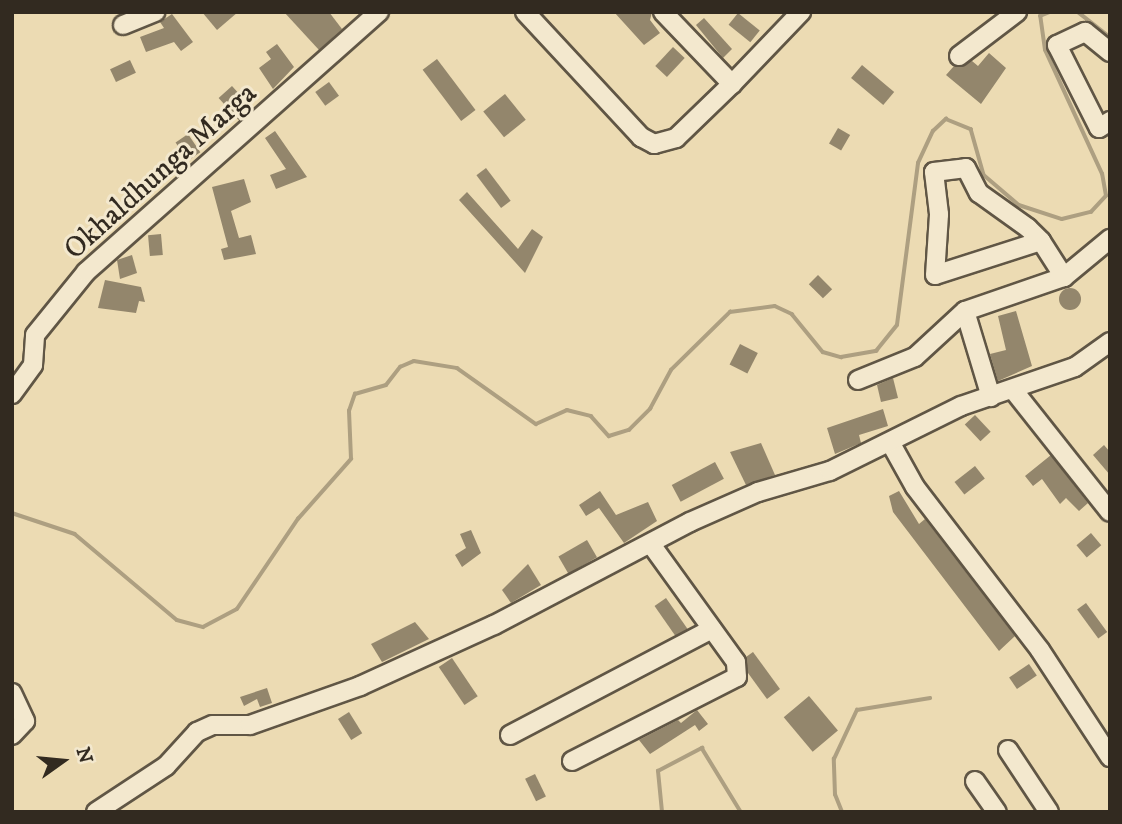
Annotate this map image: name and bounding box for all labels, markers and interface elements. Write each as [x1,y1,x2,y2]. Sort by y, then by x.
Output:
street label: Okhaldhunga Marga [57,76,265,268]
north arrow [28,726,98,796]
text: N [71,745,97,766]

